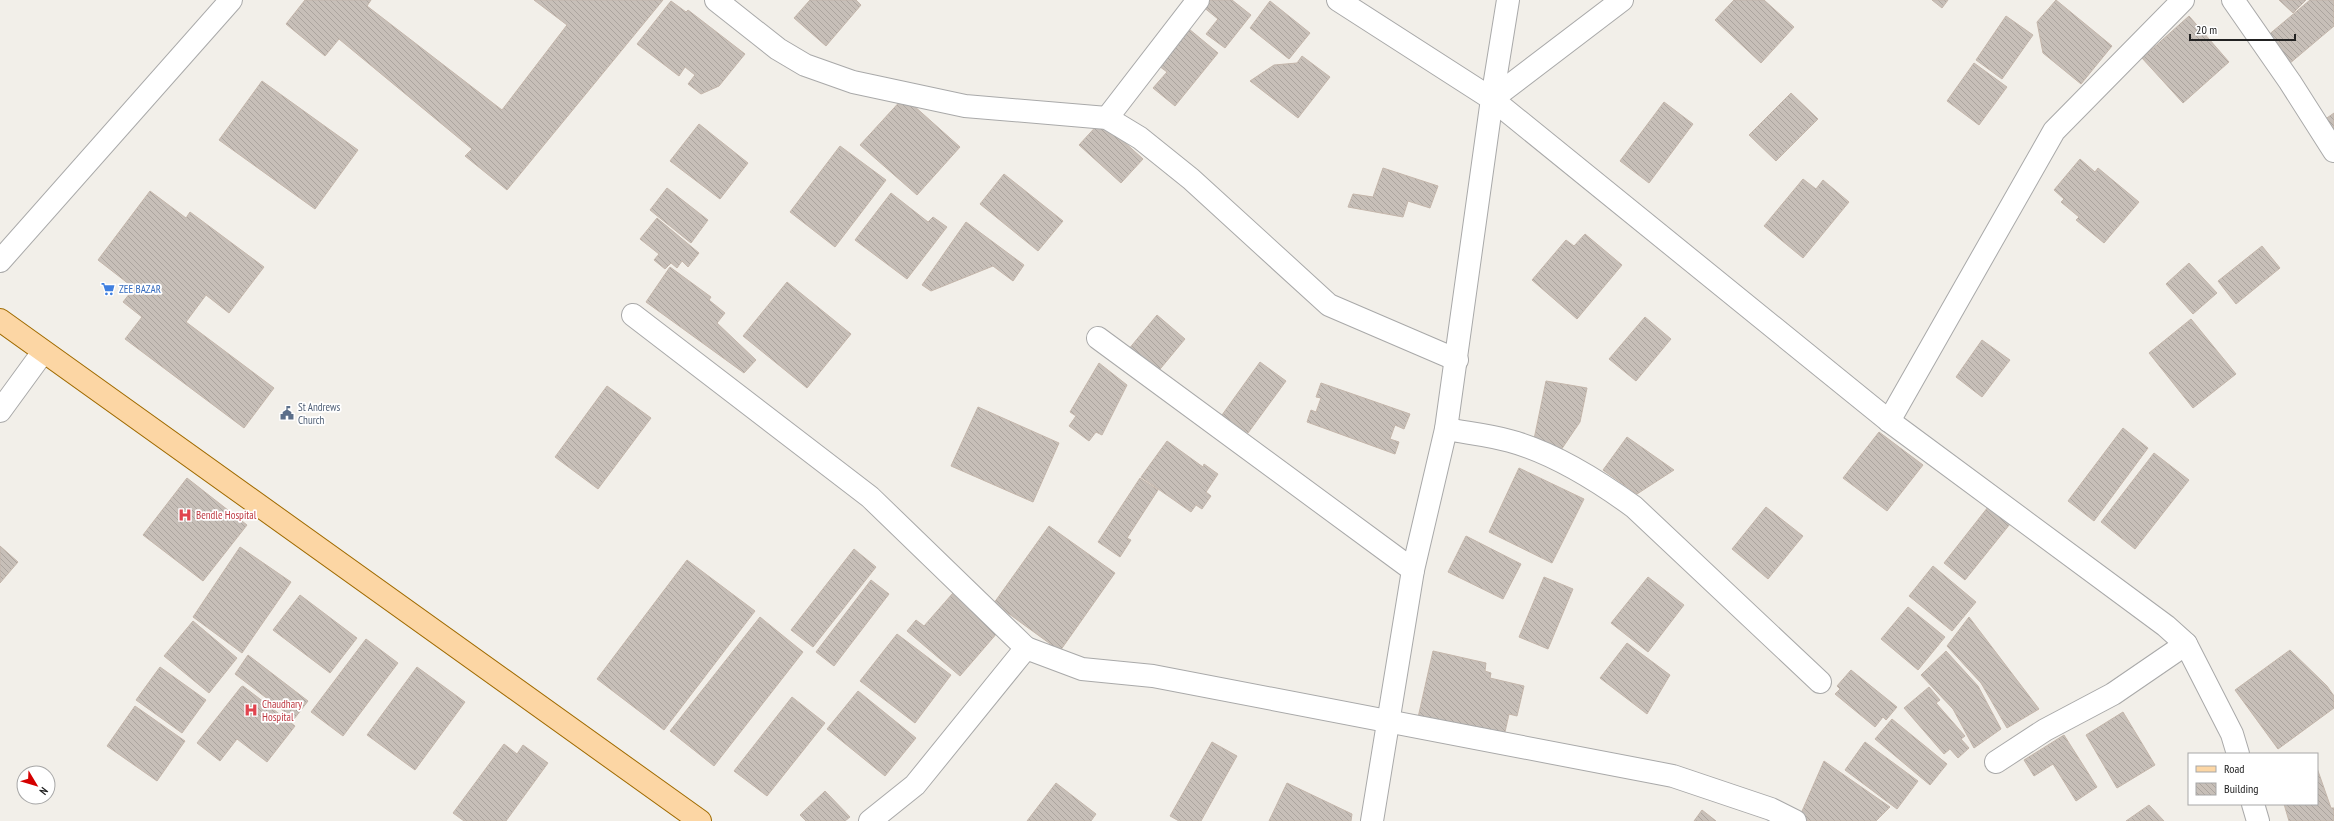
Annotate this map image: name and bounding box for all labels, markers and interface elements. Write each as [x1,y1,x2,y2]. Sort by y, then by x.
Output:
scale bar [2190,16,2295,42]
text: 20 m [2196,22,2217,37]
supermarket icon: ZEE BAZAR [100,281,116,297]
place label: ZEE BAZAR [119,282,161,296]
place label: St Andrews Church [298,400,341,427]
public building icon: St Andrews Church [279,405,295,421]
hospital icon: Bendle Hospital [177,507,193,523]
place label: Bendle Hospital [196,508,257,522]
place label: Chaudhary Hospital [262,697,303,724]
hospital icon: Chaudhary Hospital [243,702,259,718]
legend [2188,753,2318,805]
text: Road [2224,761,2244,776]
north arrow [16,765,56,805]
text: Building [2224,781,2259,796]
text: N [37,785,51,798]

